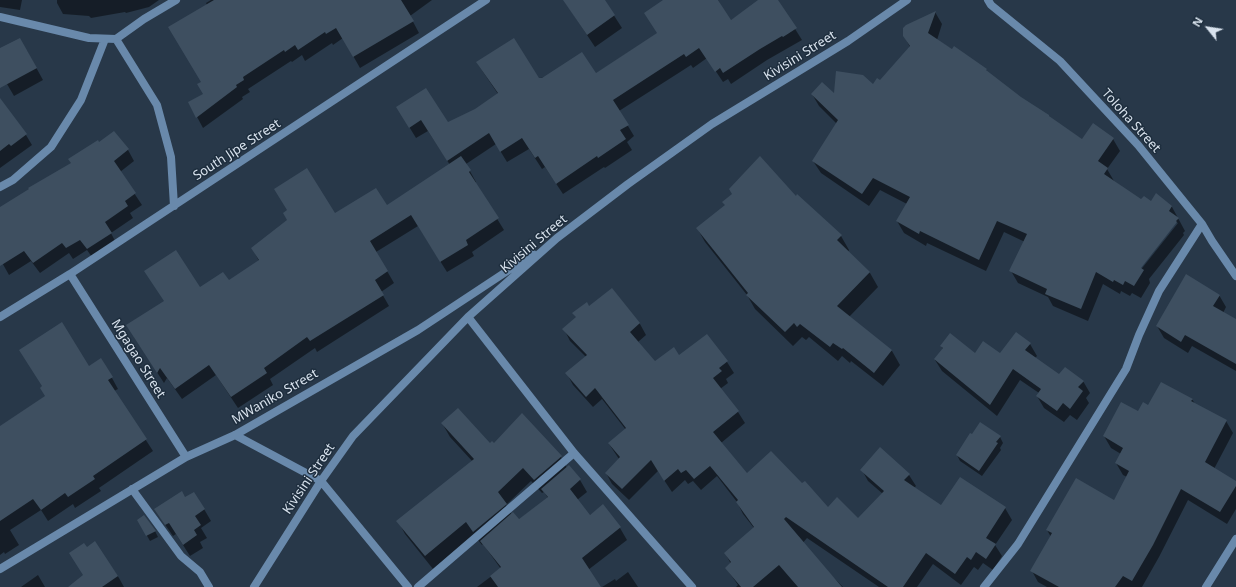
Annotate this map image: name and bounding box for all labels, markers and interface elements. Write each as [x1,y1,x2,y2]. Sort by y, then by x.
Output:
north arrow [1188,8,1228,48]
text: N [1188,14,1206,29]
street label: Kivisini Street [761,28,839,84]
street label: Toloha Street [1098,86,1164,156]
street label: South Jipe Street [190,116,284,184]
street label: Kivisini Street [498,212,570,276]
street label: Mgagao Street [108,317,168,401]
street label: MWaniko Street [229,366,321,428]
street label: Kivisini Street [280,441,338,517]

